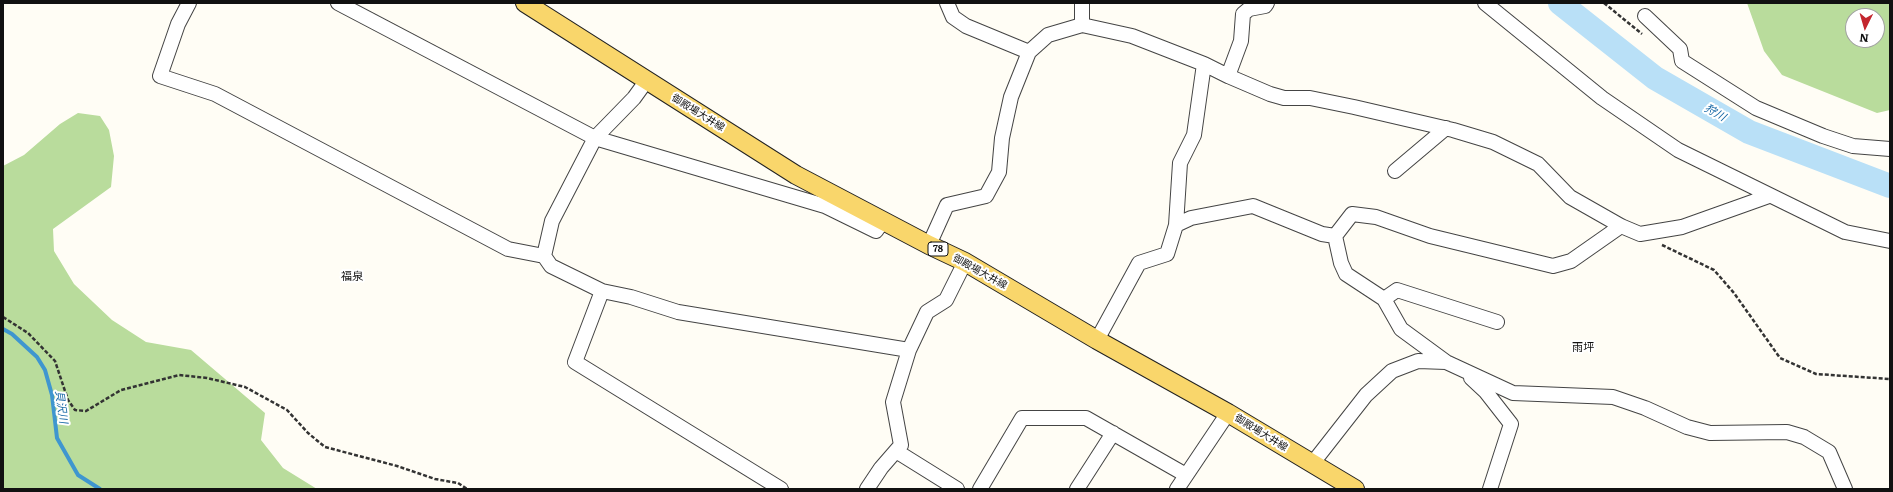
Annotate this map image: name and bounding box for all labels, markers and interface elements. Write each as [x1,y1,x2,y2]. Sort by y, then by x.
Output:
north arrow [1845,8,1885,48]
text: N [1859,31,1869,47]
street label: 御殿場大井線 [669,92,727,134]
water label: 狩川 [1702,102,1728,124]
road number: 78 [928,242,948,256]
street label: 御殿場大井線 [951,252,1009,292]
district label: 福泉 [341,270,363,284]
district label: 雨坪 [1572,341,1594,355]
water label: 貝沢川 [52,390,70,424]
street label: 御殿場大井線 [1232,412,1290,454]

